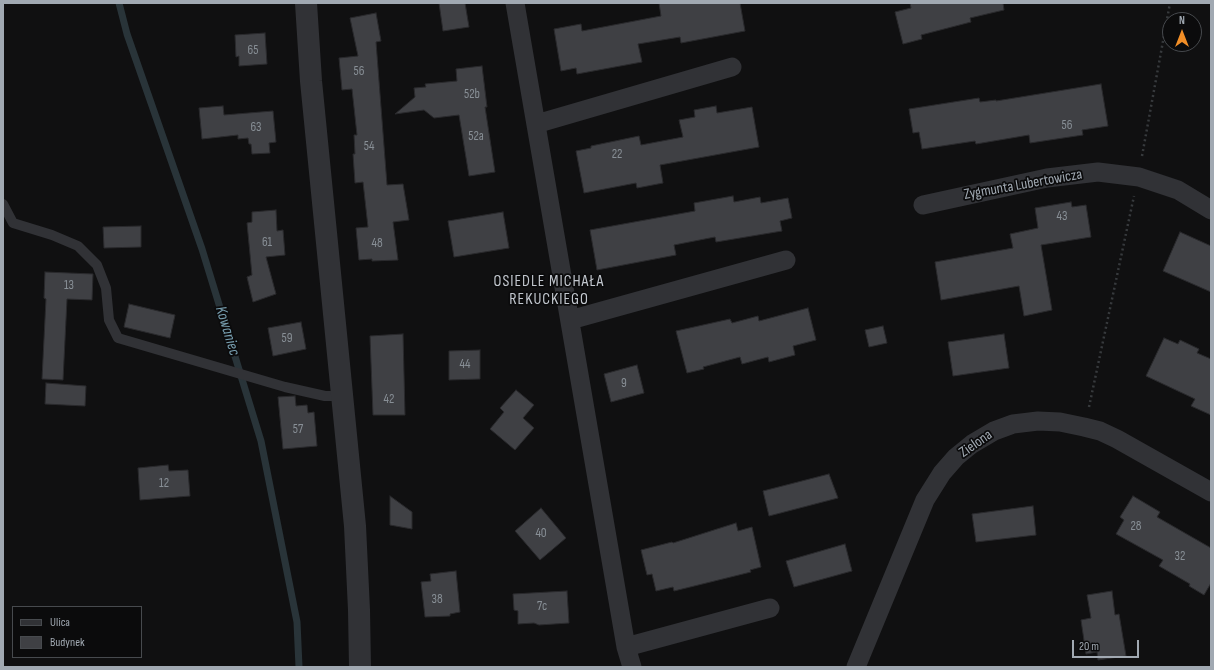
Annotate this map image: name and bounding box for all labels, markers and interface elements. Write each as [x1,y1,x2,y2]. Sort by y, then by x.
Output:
north arrow [1162,12,1202,52]
text: N [1179,14,1185,27]
house number: 65 [248,43,258,59]
house number: 56 [354,64,364,80]
house number: 52b [464,87,480,103]
house number: 56 [1062,118,1072,134]
house number: 63 [250,120,262,136]
house number: 52a [468,129,484,145]
house number: 54 [364,139,374,155]
house number: 22 [612,147,622,163]
street label: Zygmunta Lubertowicza [962,166,1084,204]
house number: 43 [1057,209,1067,225]
house number: 61 [262,235,272,251]
house number: 48 [371,236,383,252]
district label: OSIEDLE MICHAŁA REKUCKIEGO [494,272,604,310]
house number: 13 [64,278,74,294]
water label: Kowaniec [210,304,244,358]
house number: 59 [282,331,292,347]
house number: 44 [460,357,470,373]
house number: 9 [621,376,627,392]
house number: 42 [384,392,394,408]
house number: 57 [293,422,303,438]
street label: Zielona [956,426,996,462]
house number: 12 [159,476,169,492]
house number: 28 [1130,519,1142,535]
house number: 40 [535,526,547,542]
house number: 32 [1175,549,1185,565]
house number: 38 [431,592,443,608]
house number: 7c [537,599,547,615]
legend [12,606,142,658]
text: Ulica [50,615,70,630]
scale bar [1074,632,1141,658]
text: Budynek [50,635,85,650]
text: 20 m [1079,639,1099,654]

